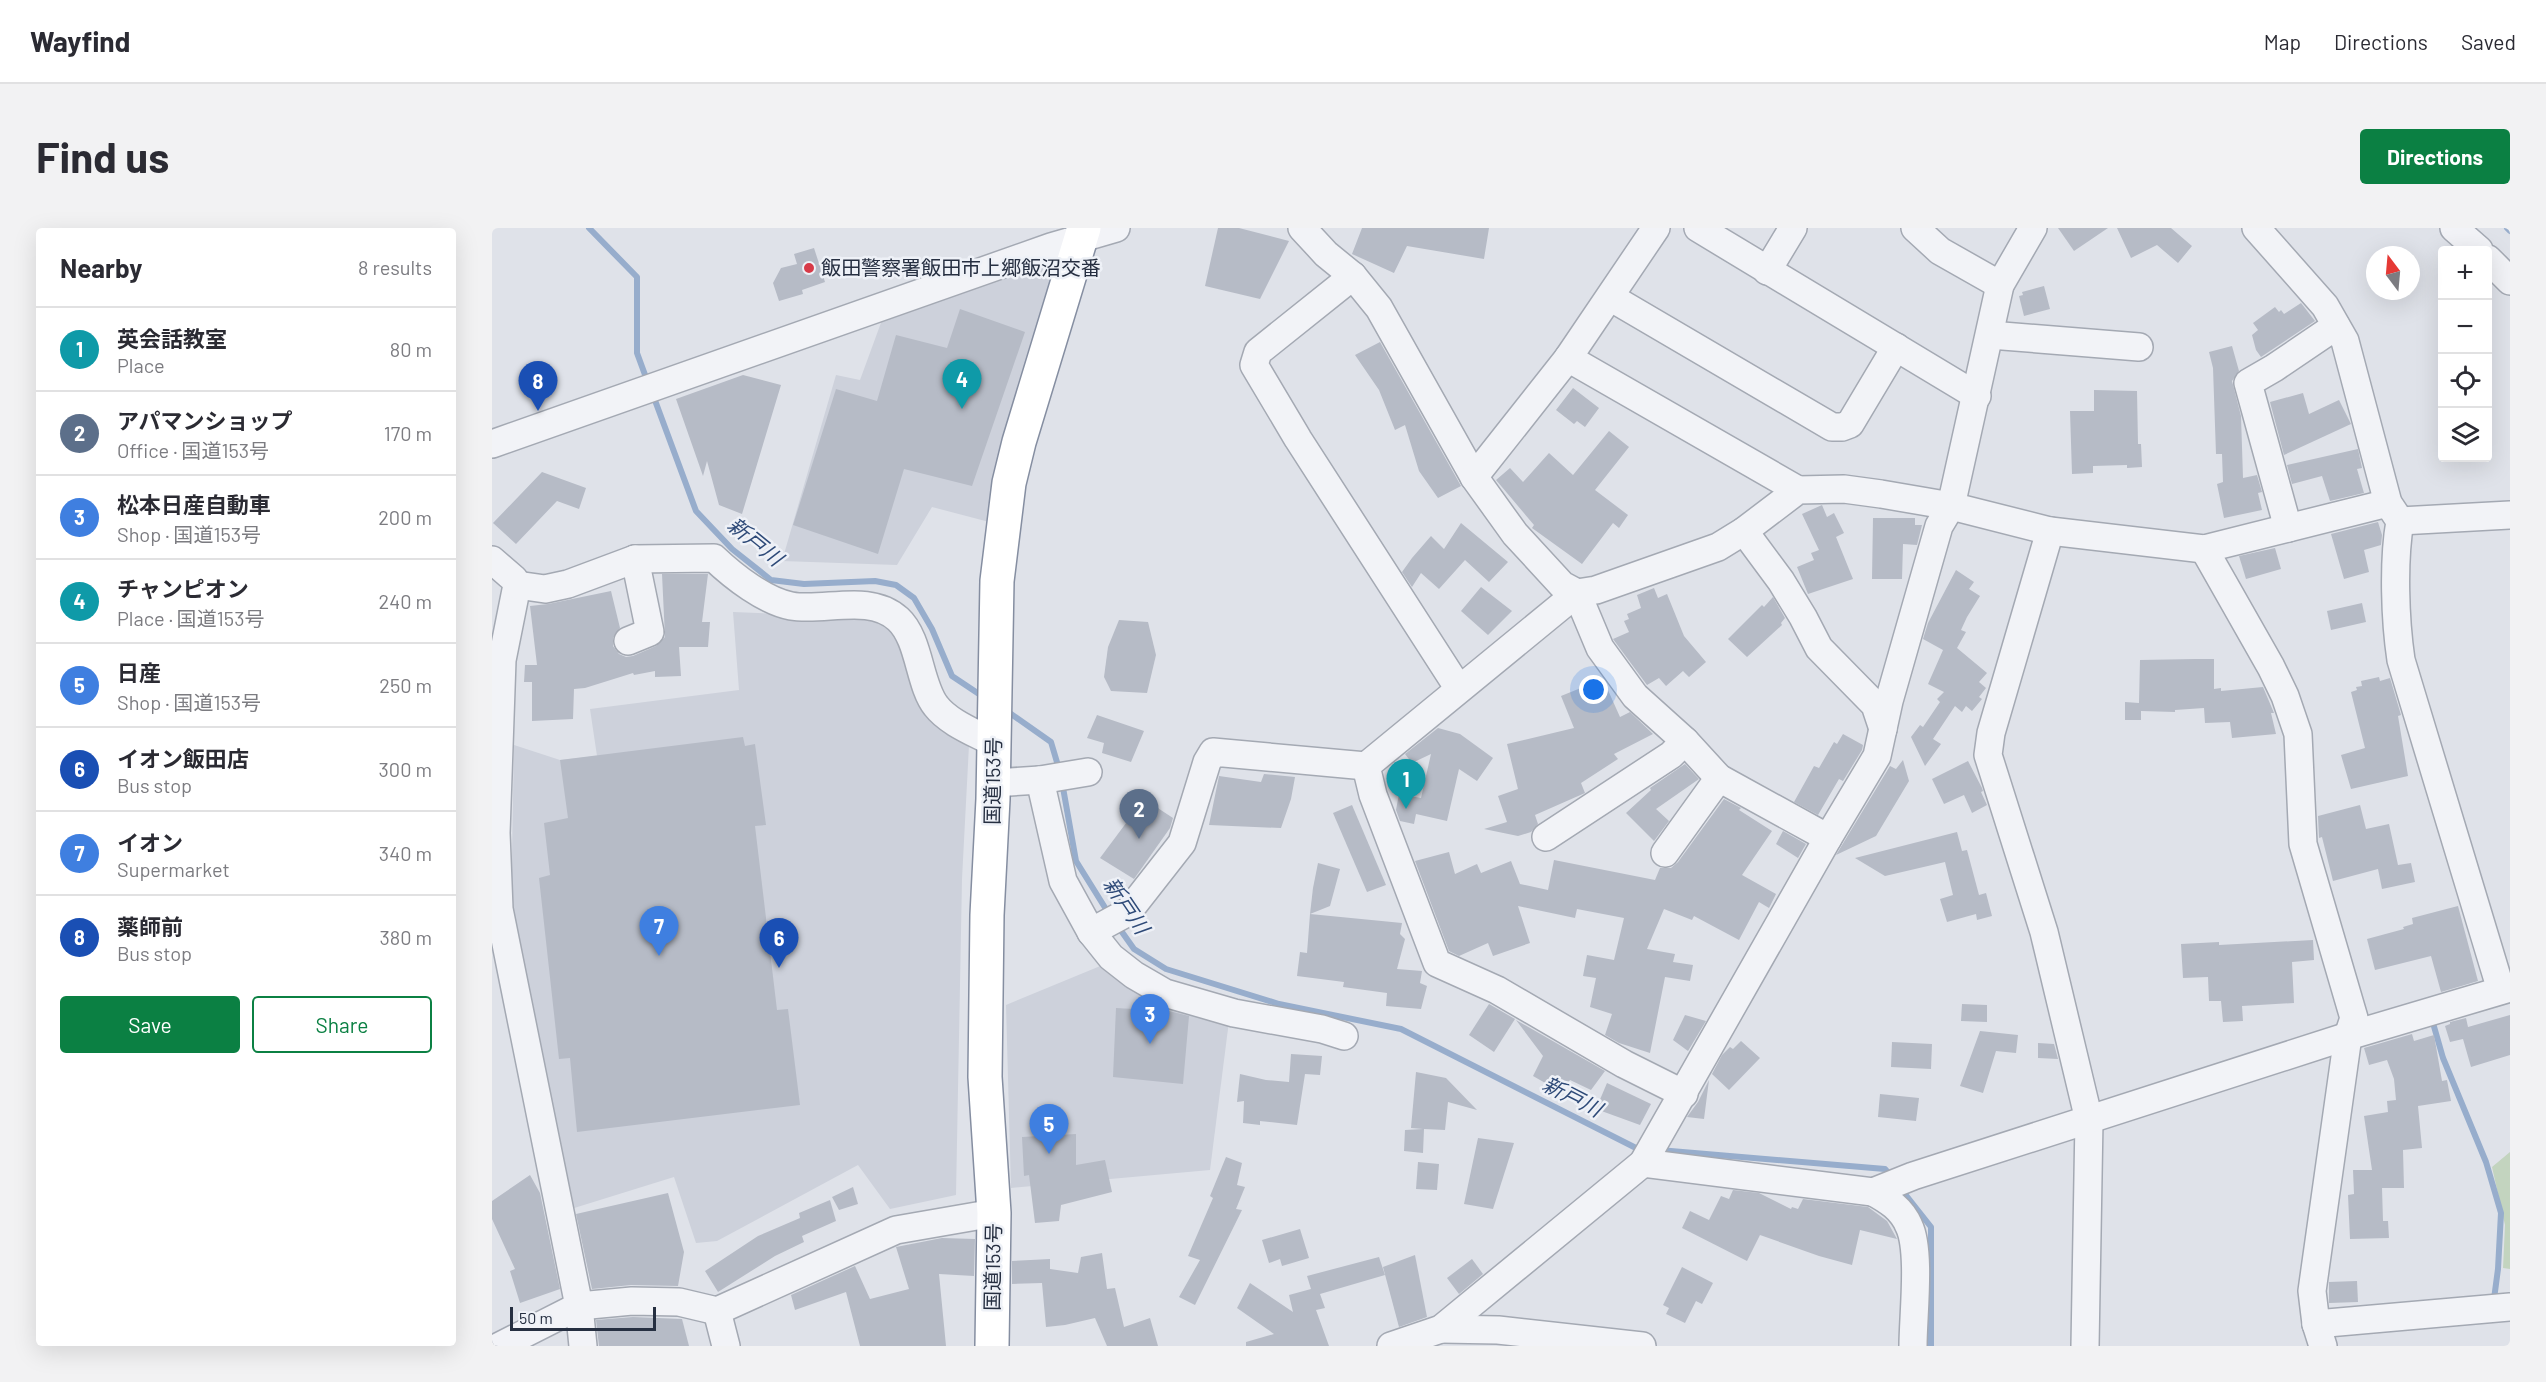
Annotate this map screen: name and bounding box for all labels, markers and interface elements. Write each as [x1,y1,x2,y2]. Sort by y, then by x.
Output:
text: Wayfind [30,24,130,58]
text: Map [2264,29,2301,54]
text: Directions [2334,29,2428,54]
text: Saved [2461,29,2516,54]
button: Directions [2360,129,2510,184]
text: Find us [36,131,169,181]
north arrow [2366,246,2420,300]
map controls [2438,246,2492,462]
button: + [2438,246,2492,300]
text: Nearby [60,252,142,283]
text: 8 results [358,255,432,279]
place label: 飯田警察署飯田市上郷飯沼交番 [821,255,1101,279]
marker: 飯田警察署飯田市上郷飯沼交番 [802,261,816,275]
button: − [2438,300,2492,354]
text: 英会話教室 [117,325,227,351]
text: 1 [76,337,83,361]
text: 80 m [390,337,432,361]
text: Place [117,353,165,377]
button: locate [2438,354,2492,408]
pin: 4 [942,360,982,409]
pin: 8 [518,362,558,411]
text: アパマンショップ [117,407,293,433]
button: layers [2438,408,2492,462]
text: 2 [74,421,85,445]
text: 170 m [384,421,432,445]
text: Office · 国道153号 [117,438,269,462]
text: 松本日産自動車 [117,491,271,517]
text: 3 [74,505,85,529]
text: 200 m [378,505,432,529]
water label: 新戸川 [724,511,790,572]
text: Shop · 国道153号 [117,522,261,546]
text: チャンピオン [117,575,249,601]
text: 4 [73,589,86,613]
text: 240 m [378,589,432,613]
text: Place · 国道153号 [117,606,264,630]
text: 日産 [117,659,161,685]
text: 5 [74,673,85,697]
text: 250 m [379,673,432,697]
your location [1579,675,1608,704]
text: Shop · 国道153号 [117,690,261,714]
street label: 国道153号 [979,737,1005,825]
text: イオン飯田店 [117,745,249,771]
text: 6 [74,757,85,781]
text: 300 m [379,757,432,781]
pin: 1 [1386,760,1426,809]
text: Bus stop [117,773,192,797]
pin: 2 [1120,790,1158,839]
text: イオン [117,829,183,855]
text: 7 [75,841,84,865]
text: 340 m [379,841,432,865]
text: Supermarket [117,857,230,881]
water label: 新戸川 [1099,872,1156,940]
pin: 7 [640,906,678,956]
text: 薬師前 [117,913,183,939]
pin: 6 [760,918,798,968]
text: 8 [74,925,85,949]
text: 380 m [379,925,432,949]
text: Bus stop [117,941,192,965]
pin: 3 [1130,994,1170,1044]
button: Save [60,996,240,1053]
button: Share [252,996,432,1053]
water label: 新戸川 [1539,1070,1608,1122]
pin: 5 [1030,1104,1068,1154]
street label: 国道153号 [979,1223,1005,1311]
scale bar [510,1304,656,1332]
text: 50 m [519,1308,553,1327]

